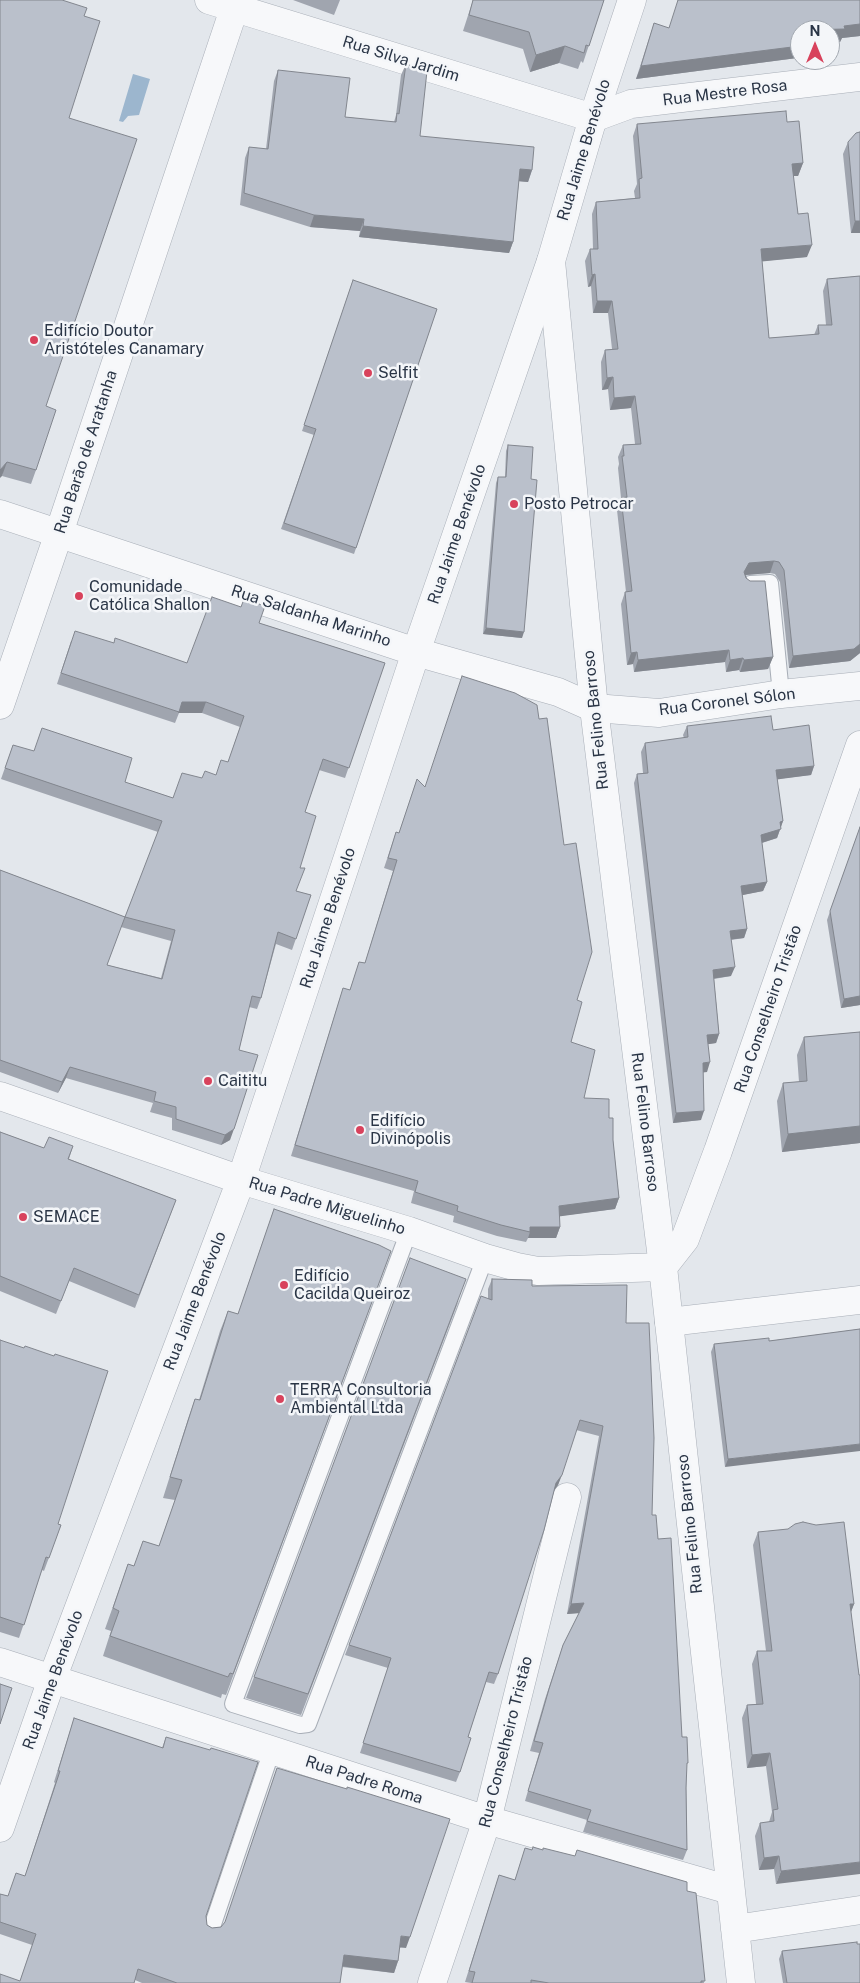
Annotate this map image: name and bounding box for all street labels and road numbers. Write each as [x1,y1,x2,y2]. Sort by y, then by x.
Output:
street label: Rua Silva Jardim [340,32,462,86]
street label: Rua Mestre Rosa [662,76,788,110]
street label: Rua Jaime Benévolo [553,77,615,223]
street label: Rua Barão de Aratanha [51,368,121,536]
street label: Rua Jaime Benévolo [424,461,490,607]
street label: Rua Saldanha Marinho [229,581,393,651]
street label: Rua Felino Barroso [579,649,613,791]
street label: Rua Coronel Sólon [658,684,796,720]
street label: Rua Jaime Benévolo [296,845,360,991]
street label: Rua Conselheiro Tristão [730,922,806,1096]
street label: Rua Felino Barroso [627,1051,663,1193]
street label: Rua Padre Miguelinho [246,1173,408,1239]
street label: Rua Jaime Benévolo [160,1229,230,1373]
street label: Rua Felino Barroso [673,1453,707,1595]
street label: Rua Jaime Benévolo [19,1608,87,1752]
street label: Rua Conselheiro Tristão [475,1654,537,1830]
street label: Rua Padre Roma [303,1752,425,1808]

